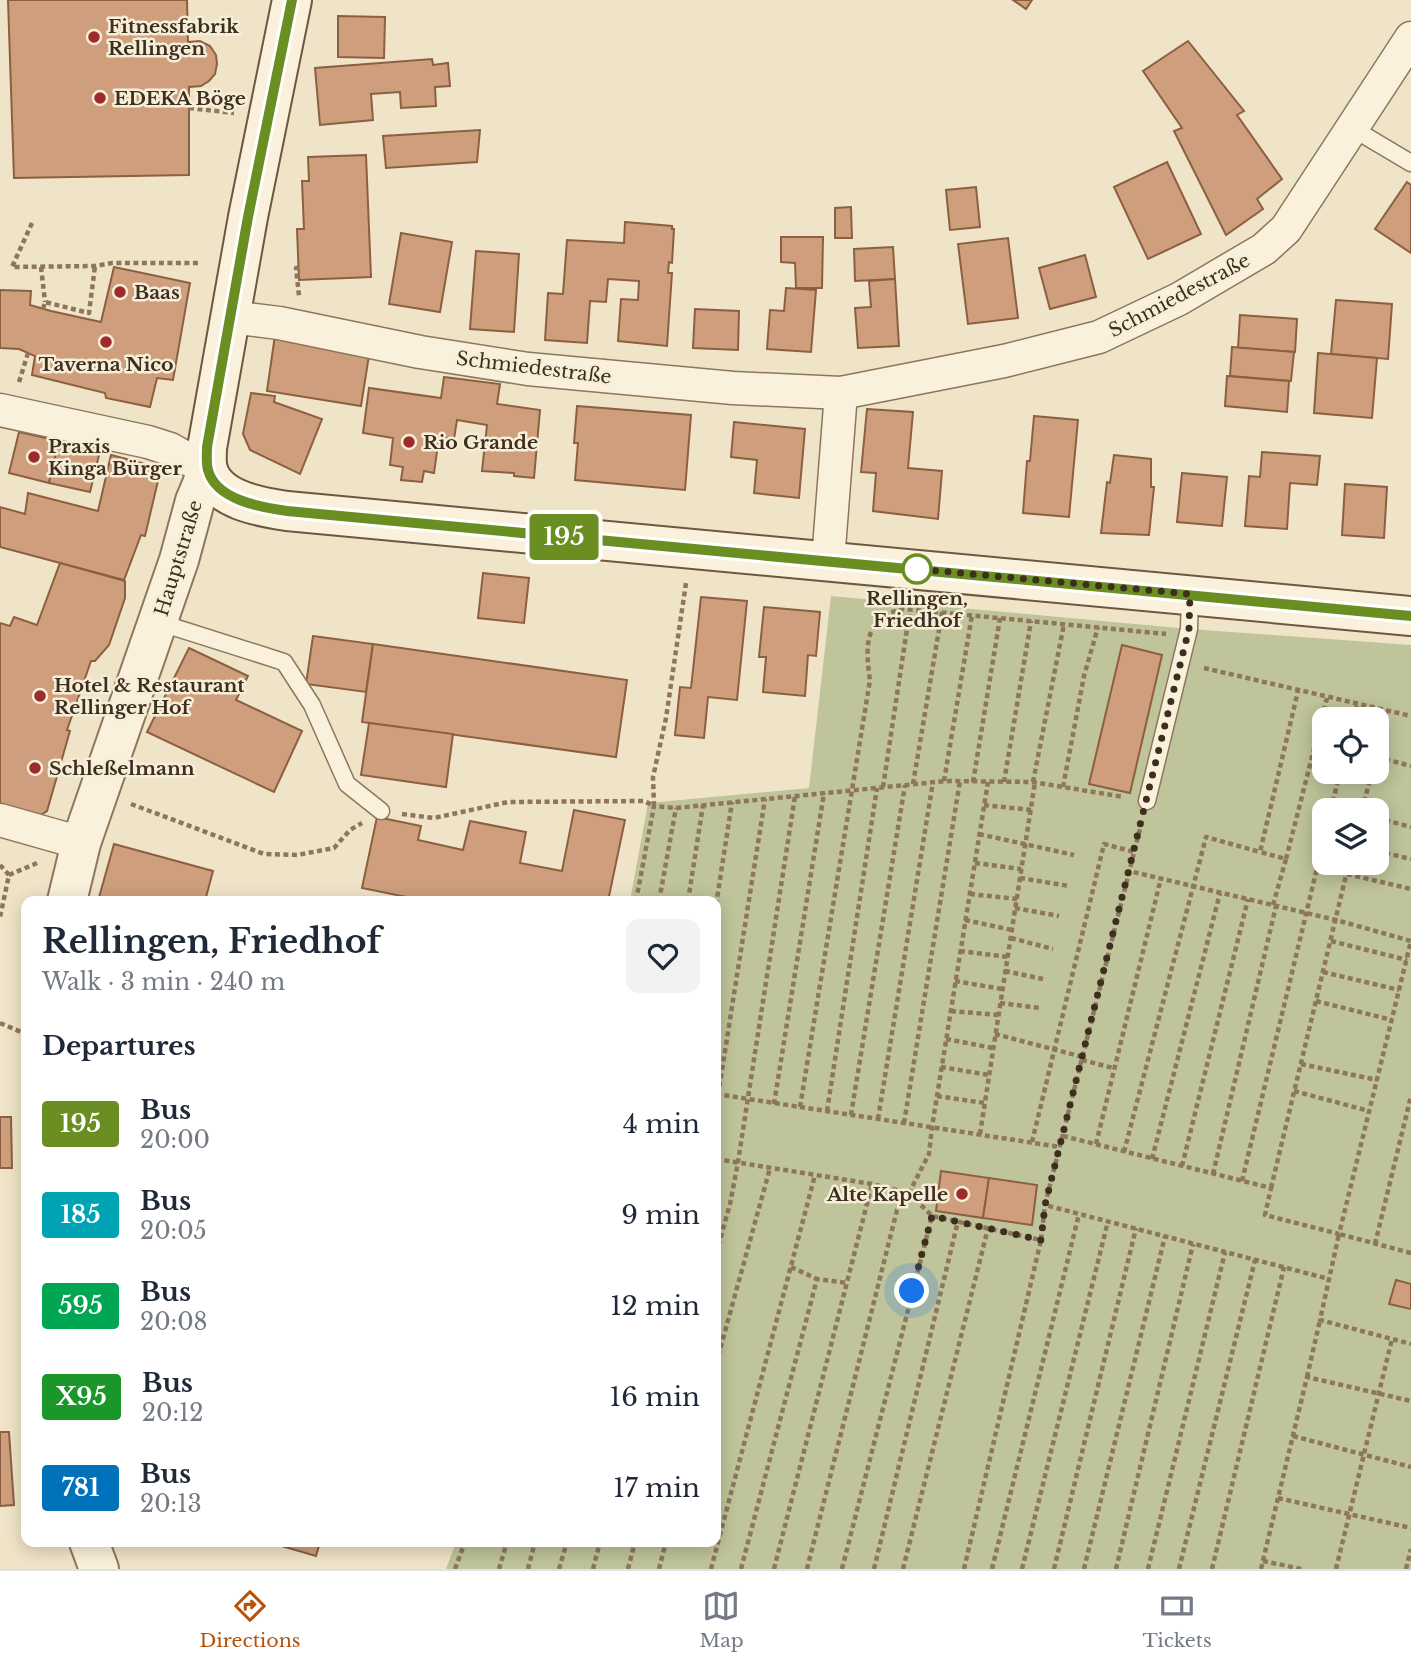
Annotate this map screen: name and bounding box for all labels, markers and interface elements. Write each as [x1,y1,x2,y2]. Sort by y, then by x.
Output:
place label: Fitnessfabrik Rellingen [108,15,239,60]
marker: Fitnessfabrik Rellingen [86,29,102,45]
place label: EDEKA Böge [114,87,246,110]
marker: EDEKA Böge [92,90,108,106]
street label: Schmiedestraße [1105,249,1254,342]
place label: Baas [134,281,180,304]
marker: Baas [112,284,128,300]
marker: Taverna Nico [98,334,114,350]
street label: Schmiedestraße [455,347,613,388]
place label: Taverna Nico [38,353,174,376]
place label: Rio Grande [423,431,538,454]
marker: Rio Grande [401,434,417,450]
place label: Praxis Kinga Bürger [48,435,182,480]
marker: Praxis Kinga Bürger [26,449,42,465]
street label: Hauptstraße [150,497,207,619]
line badge: 195 [524,514,604,560]
text: 195 [544,522,584,551]
marker: Rellingen, Friedhof [902,554,932,584]
place label: Rellingen, Friedhof [866,587,968,632]
place label: Hotel & Restaurant Rellinger Hof [54,674,245,719]
marker: Hotel & Restaurant Rellinger Hof [32,688,48,704]
map controls [1312,707,1389,875]
button: locate [1312,707,1389,784]
place label: Schleßelmann [49,757,195,780]
marker: Schleßelmann [27,760,43,776]
button: layers [1312,798,1389,875]
button: heart [626,919,700,993]
text: Rellingen, Friedhof [42,921,381,962]
text: Walk · 3 min · 240 m [42,968,285,996]
text: Departures [42,1030,196,1062]
text: Bus [140,1094,191,1126]
text: 4 min [623,1108,700,1140]
text: 195 [60,1109,101,1138]
text: 20:00 [140,1126,210,1154]
place label: Alte Kapelle [826,1183,948,1206]
text: Bus [140,1185,191,1217]
marker: Alte Kapelle [954,1186,970,1202]
text: 9 min [621,1199,700,1231]
text: 185 [61,1200,100,1229]
text: 20:05 [140,1217,207,1245]
your location [894,1273,929,1308]
text: Bus [140,1276,191,1308]
text: 12 min [610,1290,700,1322]
text: 595 [58,1291,103,1320]
text: 20:08 [140,1308,208,1336]
text: Bus [142,1367,193,1399]
text: 16 min [610,1381,700,1413]
text: X95 [56,1382,107,1411]
text: 20:12 [142,1399,203,1427]
text: Bus [140,1458,191,1490]
text: 17 min [613,1472,700,1504]
text: 781 [61,1473,100,1502]
text: 20:13 [140,1490,202,1518]
tab: Directions [199,1587,300,1652]
tab: Map [699,1587,744,1652]
tab: Tickets [1143,1587,1212,1652]

